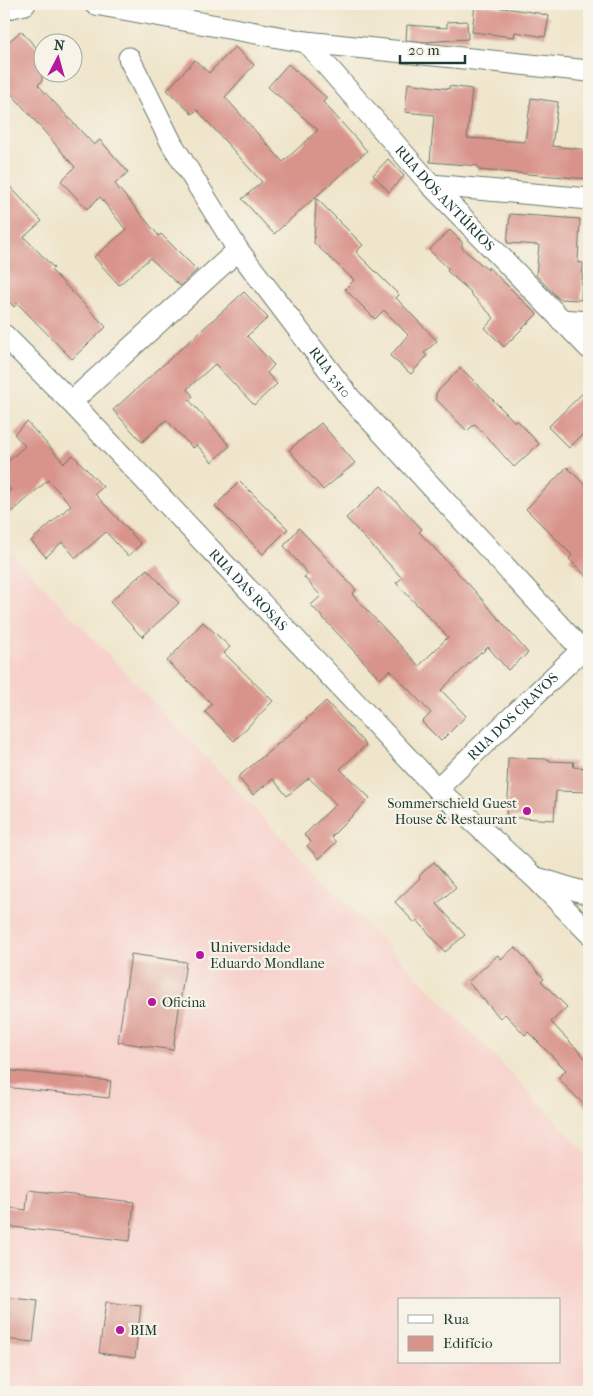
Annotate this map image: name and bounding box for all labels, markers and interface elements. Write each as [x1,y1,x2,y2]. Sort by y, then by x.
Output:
north arrow [32,32,82,82]
scale bar [400,32,466,64]
text: N [53,37,66,55]
text: 20 m [408,41,440,59]
street label: RUA DOS ANTÚRIOS [392,142,499,254]
street label: RUA 3.510 [306,343,355,401]
street label: RUA DAS ROSAS [206,545,291,634]
street label: RUA DOS CRAVOS [464,669,562,764]
place label: Sommerschield Guest House & Restaurant [387,795,517,828]
marker: Sommerschield Guest House & Restaurant [521,805,533,817]
place label: Universidade Eduardo Mondlane [210,939,325,972]
marker: Universidade Eduardo Mondlane [194,949,206,961]
place label: Oficina [162,994,206,1011]
marker: Oficina [146,996,158,1008]
legend [398,1298,560,1364]
text: Rua [443,1310,470,1328]
place label: BIM [130,1322,157,1339]
marker: BIM [114,1324,126,1336]
text: Edifício [443,1334,493,1352]

